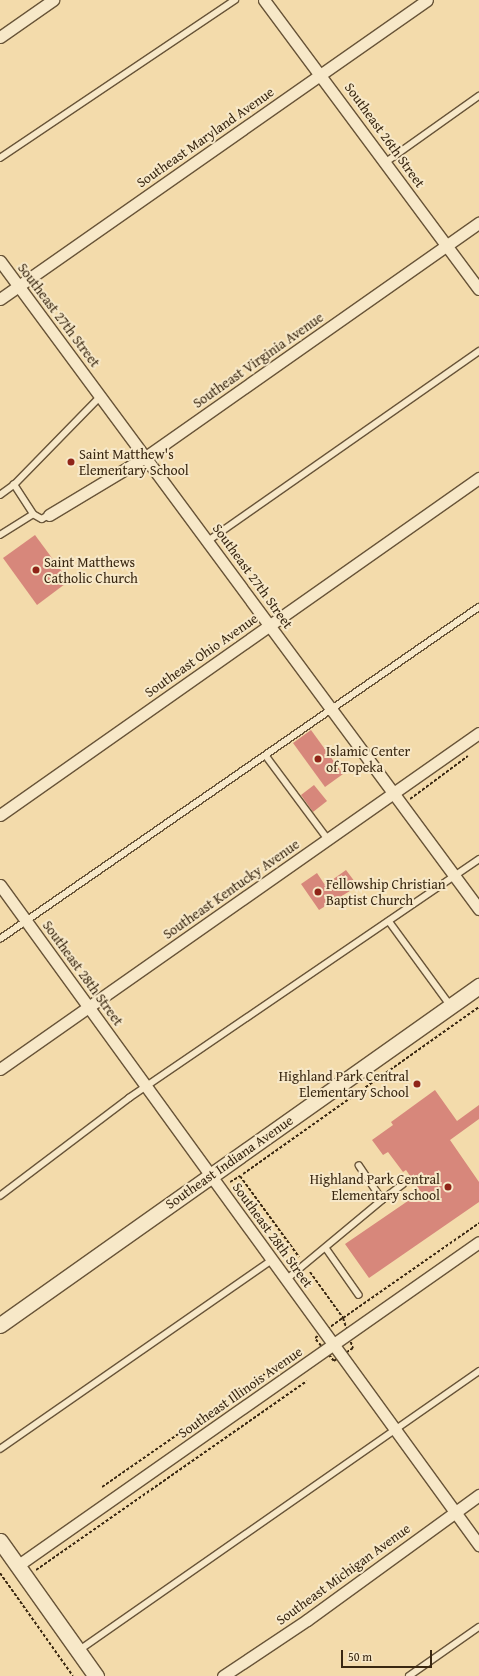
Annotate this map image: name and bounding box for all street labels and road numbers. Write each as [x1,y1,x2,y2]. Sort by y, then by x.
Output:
street label: Southeast 26th Street [341,79,429,191]
street label: Southeast Maryland Avenue [133,83,277,191]
street label: Southeast 27th Street [14,260,104,370]
street label: Southeast Virginia Avenue [190,309,326,411]
street label: Southeast 27th Street [209,520,297,632]
street label: Southeast Ohio Avenue [141,609,261,701]
street label: Southeast Kentucky Avenue [160,836,302,942]
street label: Southeast 28th Street [39,917,127,1029]
street label: Southeast Indiana Avenue [162,1112,296,1212]
street label: Southeast 28th Street [229,1179,317,1291]
street label: Southeast Illinois Avenue [175,1343,305,1441]
street label: Southeast Michigan Avenue [273,1520,413,1628]

